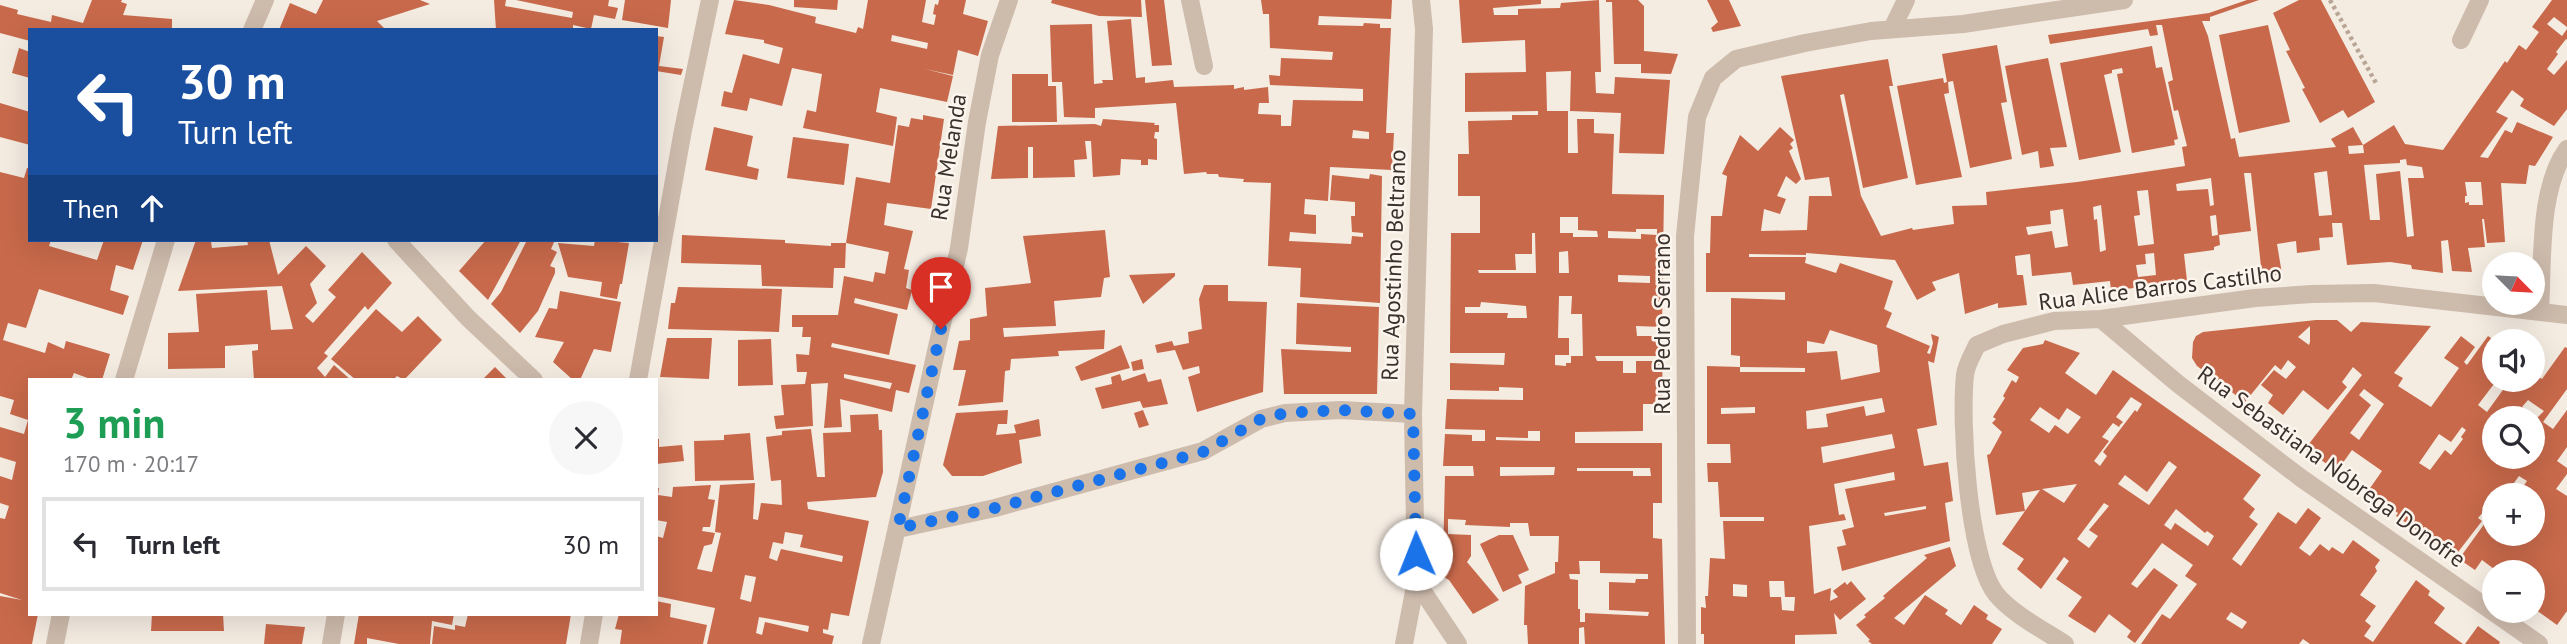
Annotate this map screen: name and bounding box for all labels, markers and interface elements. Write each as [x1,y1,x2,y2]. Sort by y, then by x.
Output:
text: 30 m [178,49,285,113]
icon: left [63,56,154,147]
street label: Rua Melanda [924,92,972,222]
text: Turn left [178,111,293,153]
street label: Rua Agostinho Beltrano [1374,149,1412,381]
icon: ahead [133,189,171,227]
text: Then [63,192,119,225]
street label: Rua Pedro Serrano [1647,233,1676,415]
north arrow [2482,252,2544,315]
map controls [2482,252,2545,623]
pin [911,257,971,329]
street label: Rua Alice Barros Castilho [2037,258,2283,316]
icon: arrive [922,268,960,306]
button: sound [2482,329,2545,392]
street label: Rua Sebastiana Nóbrega Donofre [2192,359,2472,573]
text: 3 min [63,395,165,450]
button: close [549,401,623,475]
button: search [2482,406,2545,469]
text: 170 m · 20:17 [63,449,199,478]
button: + [2482,483,2545,546]
position arrow [1379,517,1453,591]
icon: left [67,525,105,563]
text: Turn left [126,528,220,561]
text: 30 m [563,528,619,561]
button: − [2482,560,2545,623]

